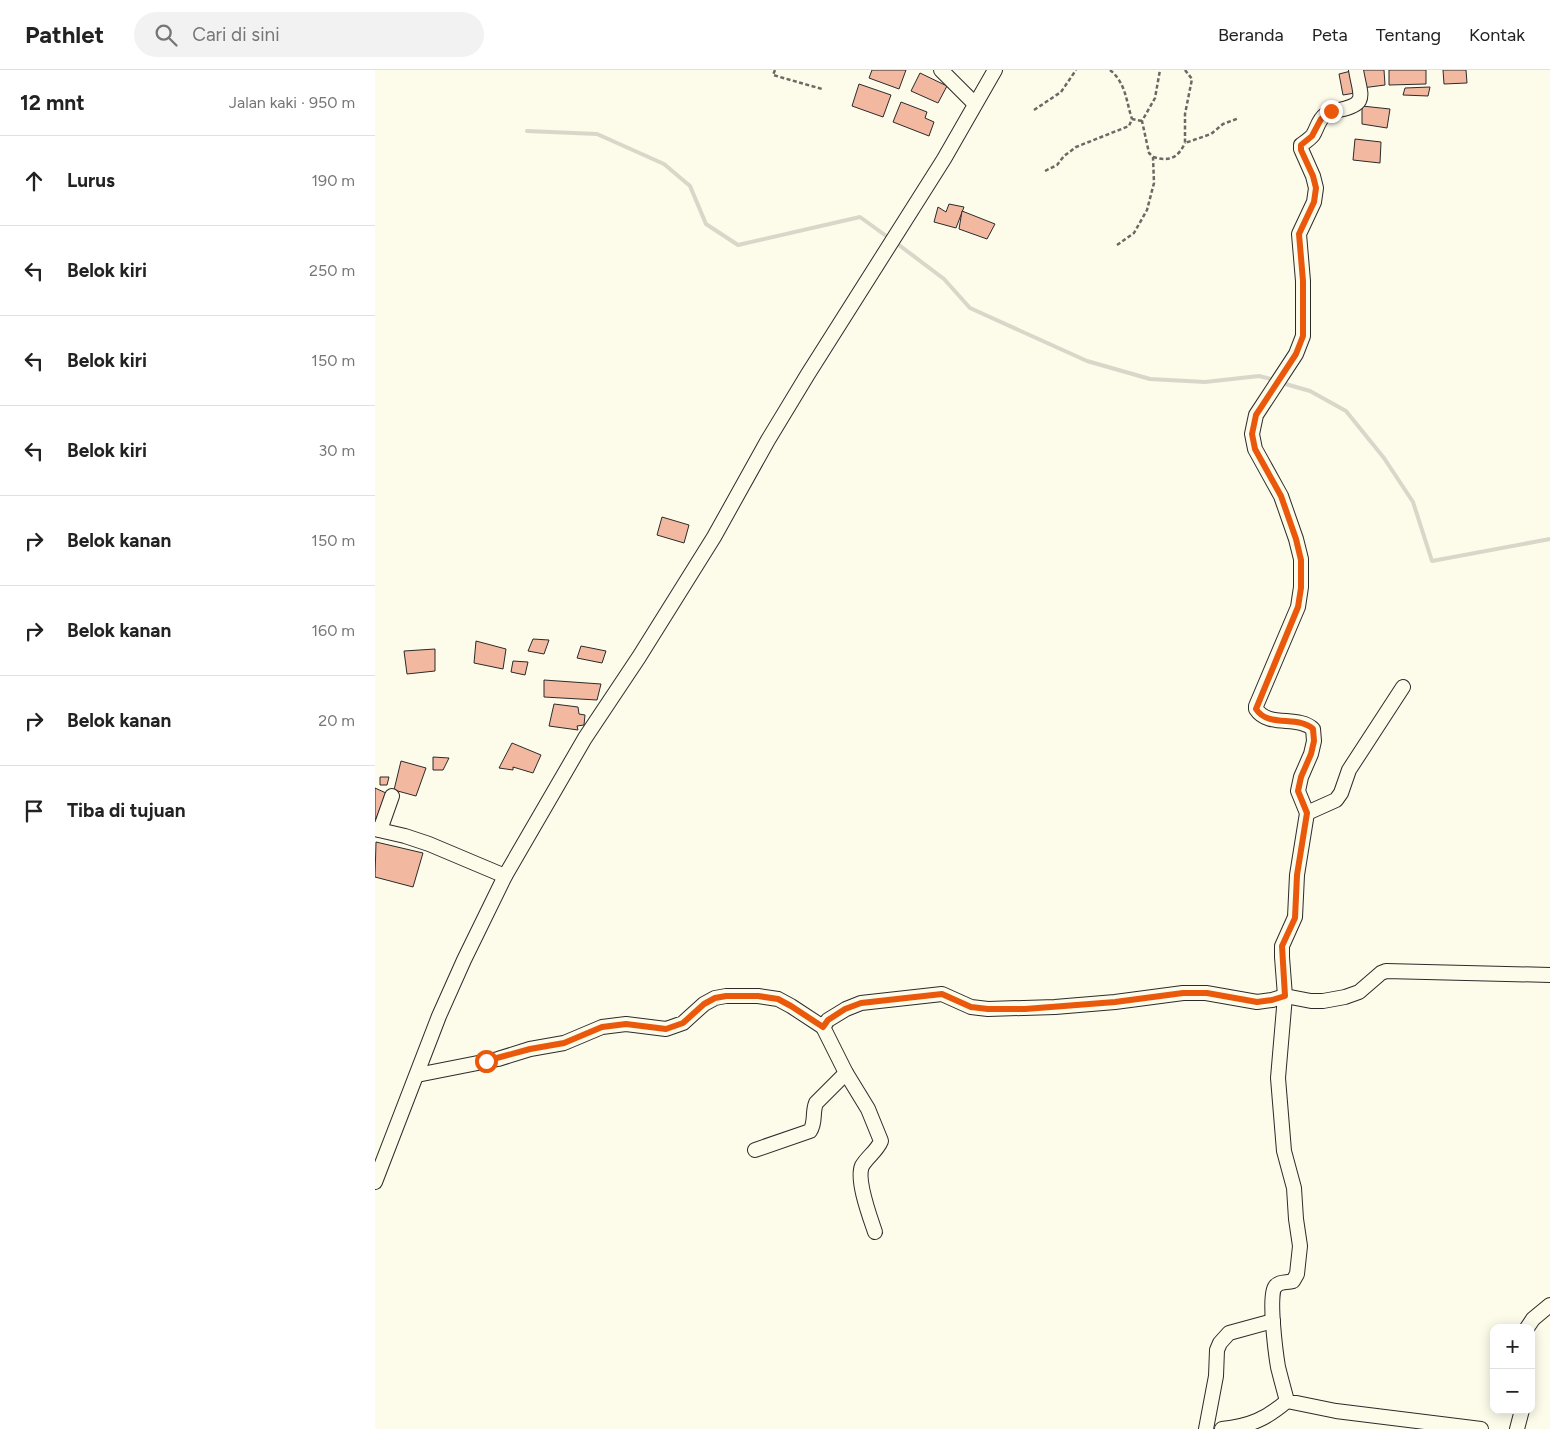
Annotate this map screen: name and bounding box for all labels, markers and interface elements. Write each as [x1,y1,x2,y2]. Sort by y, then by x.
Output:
search box [134,12,484,57]
text: Pathlet [25,20,104,49]
icon: search [152,21,180,49]
text: Cari di sini [192,23,280,46]
text: Beranda [1218,24,1284,46]
text: Peta [1312,24,1348,46]
text: Tentang [1376,24,1441,46]
text: Kontak [1469,24,1525,46]
text: 12 mnt [20,90,85,115]
text: Jalan kaki · 950 m [229,93,355,112]
route end [1320,100,1343,123]
icon: ahead [20,167,48,195]
text: Lurus [67,169,115,192]
text: 190 m [312,171,355,190]
icon: left [20,257,48,285]
text: Belok kiri [67,259,147,282]
text: 250 m [309,261,355,280]
icon: left [20,347,48,375]
text: Belok kiri [67,349,147,372]
text: 150 m [311,351,355,370]
icon: left [20,437,48,465]
text: Belok kiri [67,439,147,462]
text: 30 m [318,441,355,460]
icon: right [20,527,48,555]
text: Belok kanan [67,529,171,552]
text: 150 m [311,531,355,550]
icon: right [20,617,48,645]
text: Belok kanan [67,619,171,642]
text: 160 m [312,621,355,640]
icon: right [20,707,48,735]
text: Belok kanan [67,709,171,732]
text: 20 m [318,711,355,730]
icon: arrive [20,797,48,825]
text: Tiba di tujuan [67,799,186,822]
route start [475,1050,498,1073]
map controls [1490,1324,1535,1414]
button: + [1490,1324,1535,1369]
button: − [1490,1369,1535,1414]

